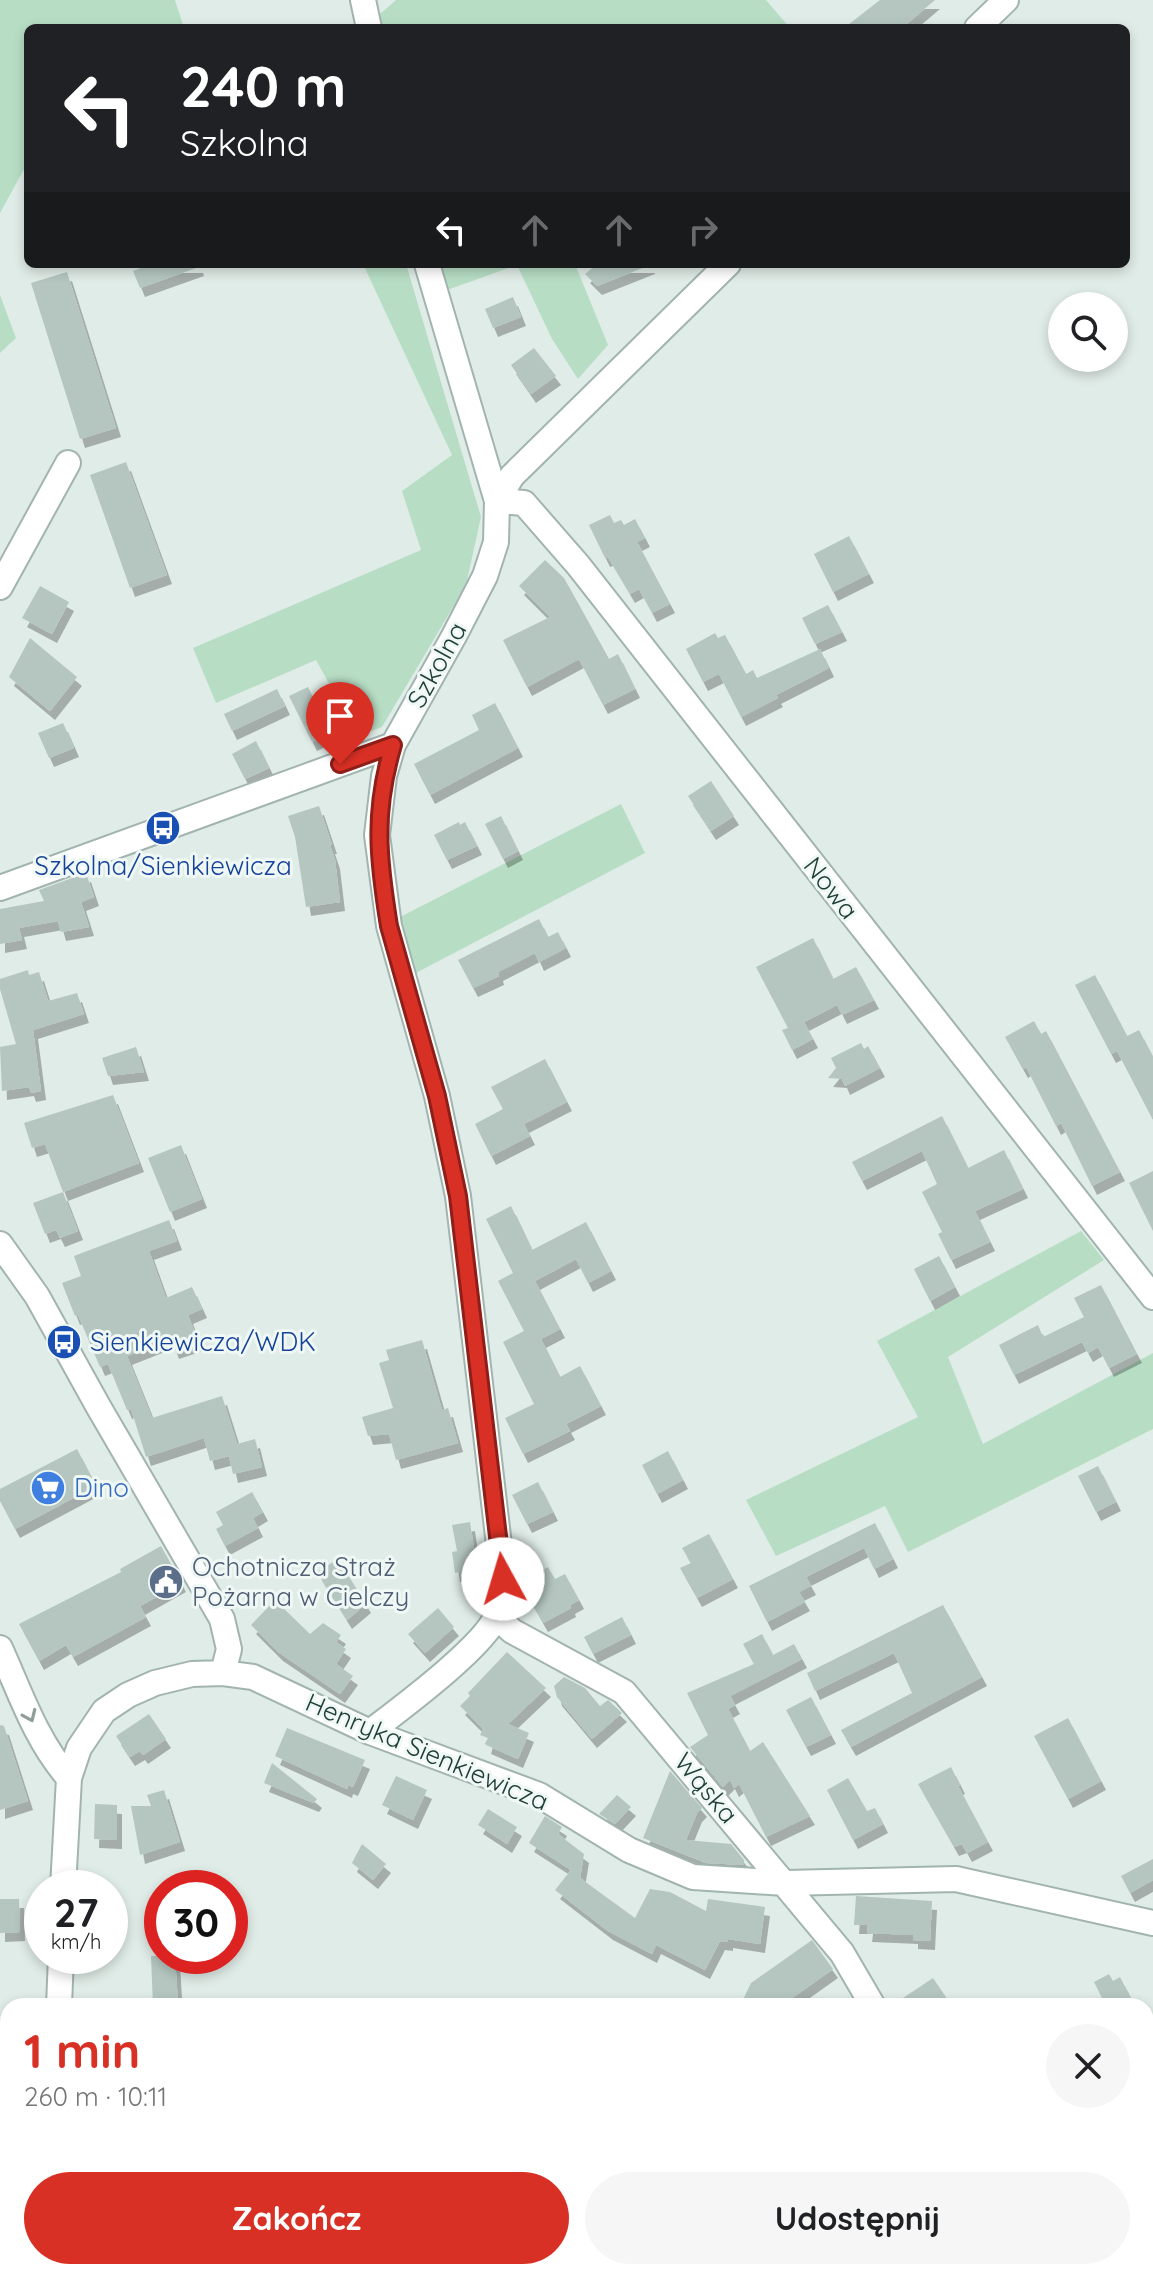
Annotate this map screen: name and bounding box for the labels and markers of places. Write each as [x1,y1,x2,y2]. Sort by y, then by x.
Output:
pin [306,682,374,764]
bus stop icon: Szkolna/Sienkiewicza [144,809,182,847]
place label: Szkolna/Sienkiewicza [34,849,292,882]
bus stop icon: Sienkiewicza/WDK [45,1323,83,1361]
place label: Sienkiewicza/WDK [90,1325,316,1358]
supermarket icon: Dino [29,1469,67,1507]
place label: Dino [74,1471,129,1504]
place label: Ochotnicza Straż Pożarna w Cielczy [192,1550,409,1613]
public building icon: Ochotnicza Straż Pożarna w Cielczy [147,1563,185,1601]

